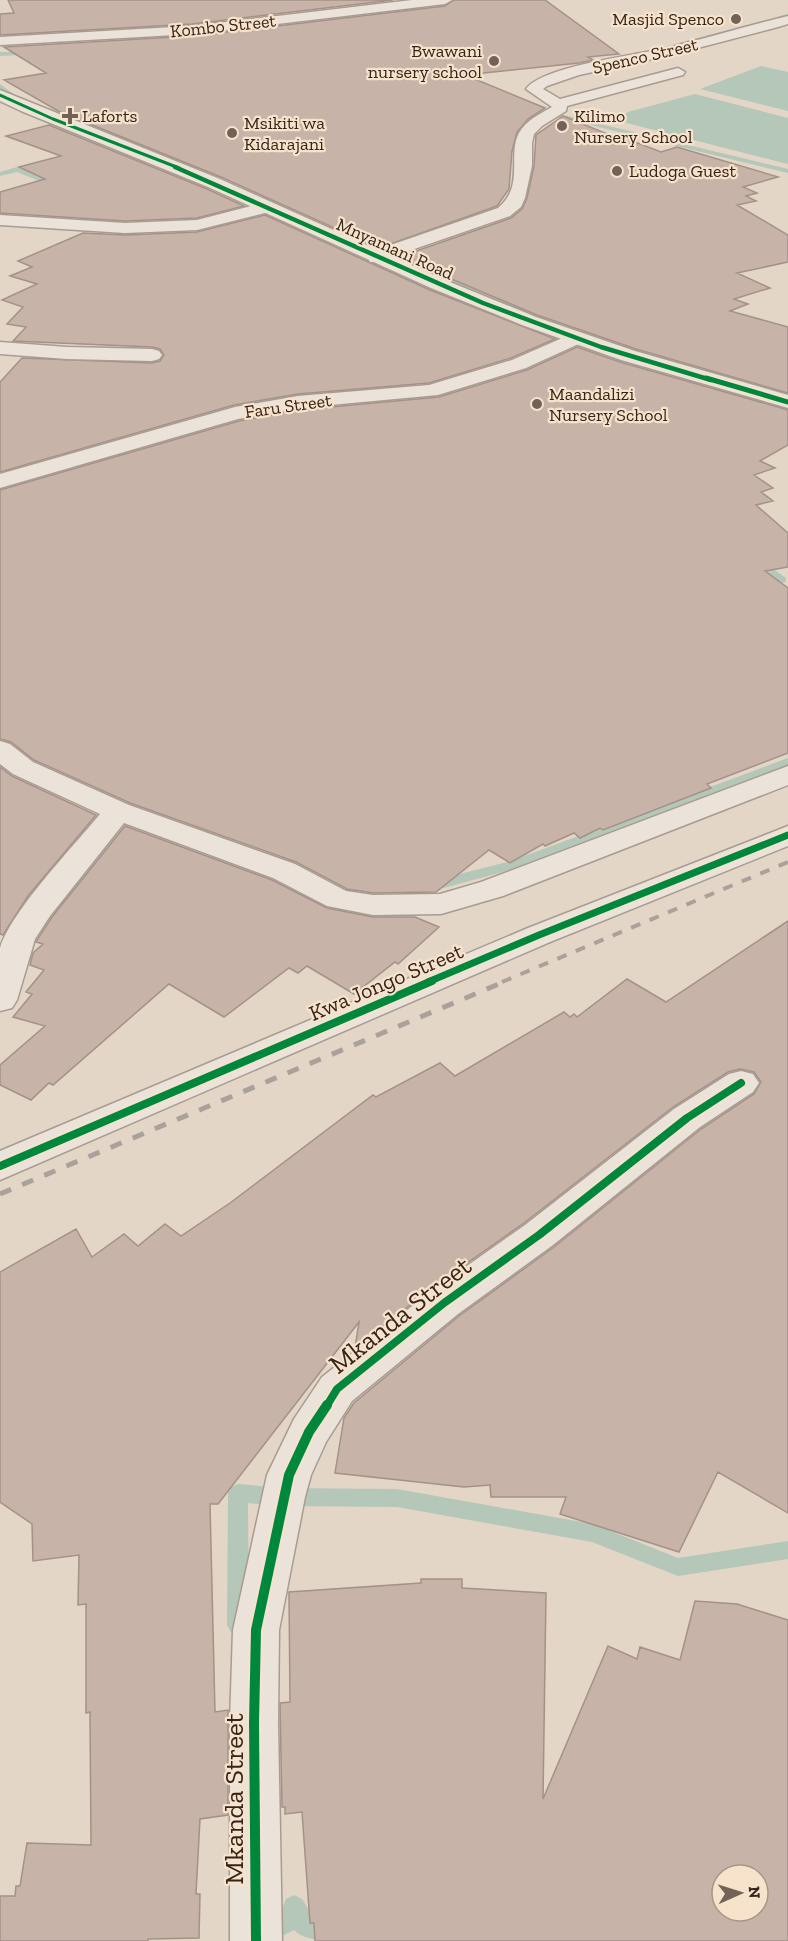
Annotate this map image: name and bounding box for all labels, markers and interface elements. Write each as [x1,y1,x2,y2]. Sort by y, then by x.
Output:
place label: Masjid Spenco [612,8,724,30]
street label: Kombo Street [169,9,277,42]
marker: Masjid Spenco [729,12,743,26]
street label: Spenco Street [590,33,700,79]
place label: Bwawani nursery school [368,40,482,83]
marker: Bwawani nursery school [487,54,501,68]
place label: Laforts [82,105,138,127]
place label: Kilimo Nursery School [574,105,693,148]
marker: Laforts [63,109,77,123]
place label: Msikiti wa Kidarajani [244,112,325,155]
marker: Kilimo Nursery School [555,119,569,133]
marker: Msikiti wa Kidarajani [225,126,239,140]
place label: Ludoga Guest [629,160,736,182]
marker: Ludoga Guest [610,164,624,178]
street label: Mnyamani Road [333,213,457,285]
place label: Maandalizi Nursery School [549,383,668,426]
street label: Faru Street [243,389,333,423]
marker: Maandalizi Nursery School [530,397,544,411]
street label: Kwa Jongo Street [305,937,468,1027]
street label: Mkanda Street [323,1250,477,1380]
street label: Mkanda Street [218,1713,250,1885]
north arrow [710,1863,770,1923]
text: N [745,1886,764,1899]

